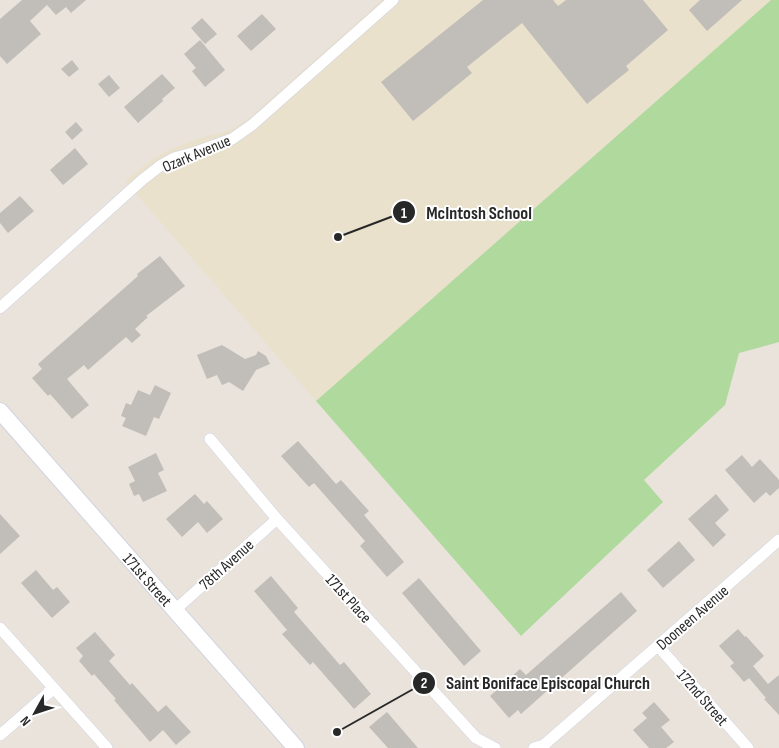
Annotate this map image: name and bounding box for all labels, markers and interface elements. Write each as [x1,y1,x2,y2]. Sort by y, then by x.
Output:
street label: Ozark Avenue [160,132,234,177]
callout: McIntosh School [392,196,542,229]
text: McIntosh School [426,203,532,224]
text: 1 [401,204,407,223]
street label: 78th Avenue [196,536,258,595]
street label: 171st Street [118,550,175,611]
street label: 171st Place [321,571,375,627]
street label: Dooneen Avenue [653,582,733,655]
street label: 172nd Street [672,666,732,730]
callout: Saint Boniface Episcopal Church [411,667,660,700]
text: Saint Boniface Episcopal Church [446,673,650,694]
text: 2 [421,674,427,693]
north arrow [10,688,60,738]
text: N [17,713,34,729]

